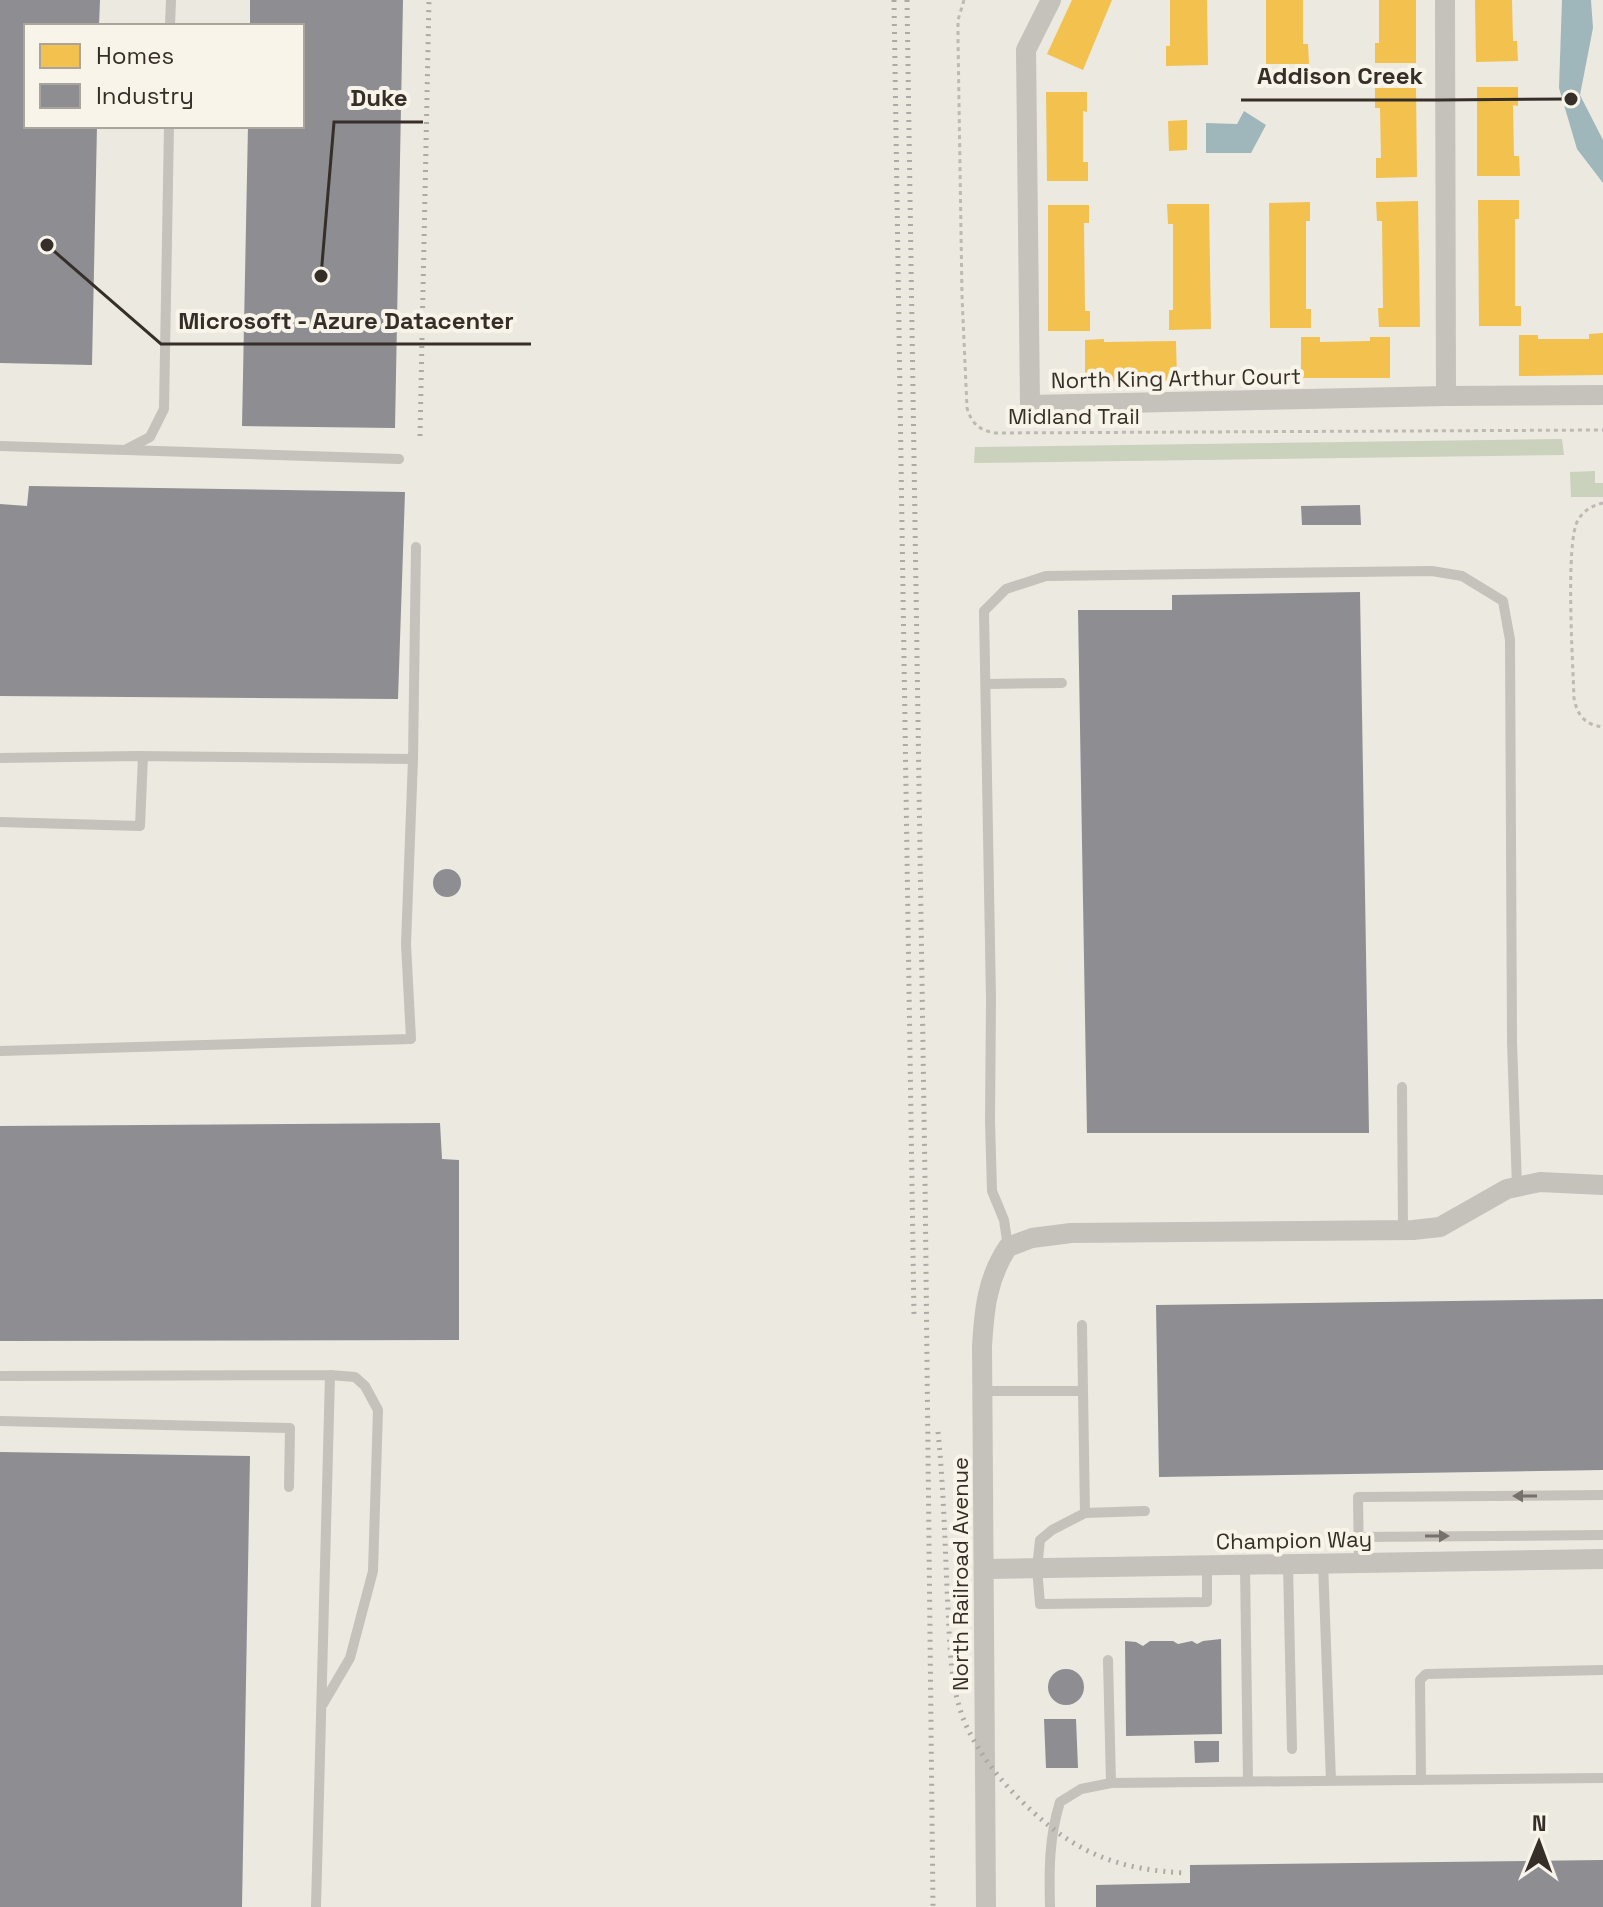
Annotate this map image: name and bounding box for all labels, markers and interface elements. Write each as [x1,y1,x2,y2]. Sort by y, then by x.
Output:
legend [24,24,304,128]
text: Homes [96,40,174,71]
callout: Addison Creek [1241,52,1439,100]
text: Addison Creek [1257,60,1424,91]
callout: Duke [334,74,423,122]
text: Industry [96,80,194,111]
text: Duke [350,82,408,113]
callout: Microsoft - Azure Datacenter [161,296,531,344]
text: Microsoft - Azure Datacenter [178,305,514,336]
street label: North King Arthur Court [1051,362,1301,394]
street label: Midland Trail [1008,402,1140,430]
street label: North Railroad Avenue [946,1457,974,1691]
one-way arrow [1512,1489,1537,1502]
street label: Champion Way [1216,1525,1372,1555]
one-way arrow [1425,1530,1450,1542]
north arrow [1499,1803,1579,1883]
text: N [1532,1809,1547,1837]

